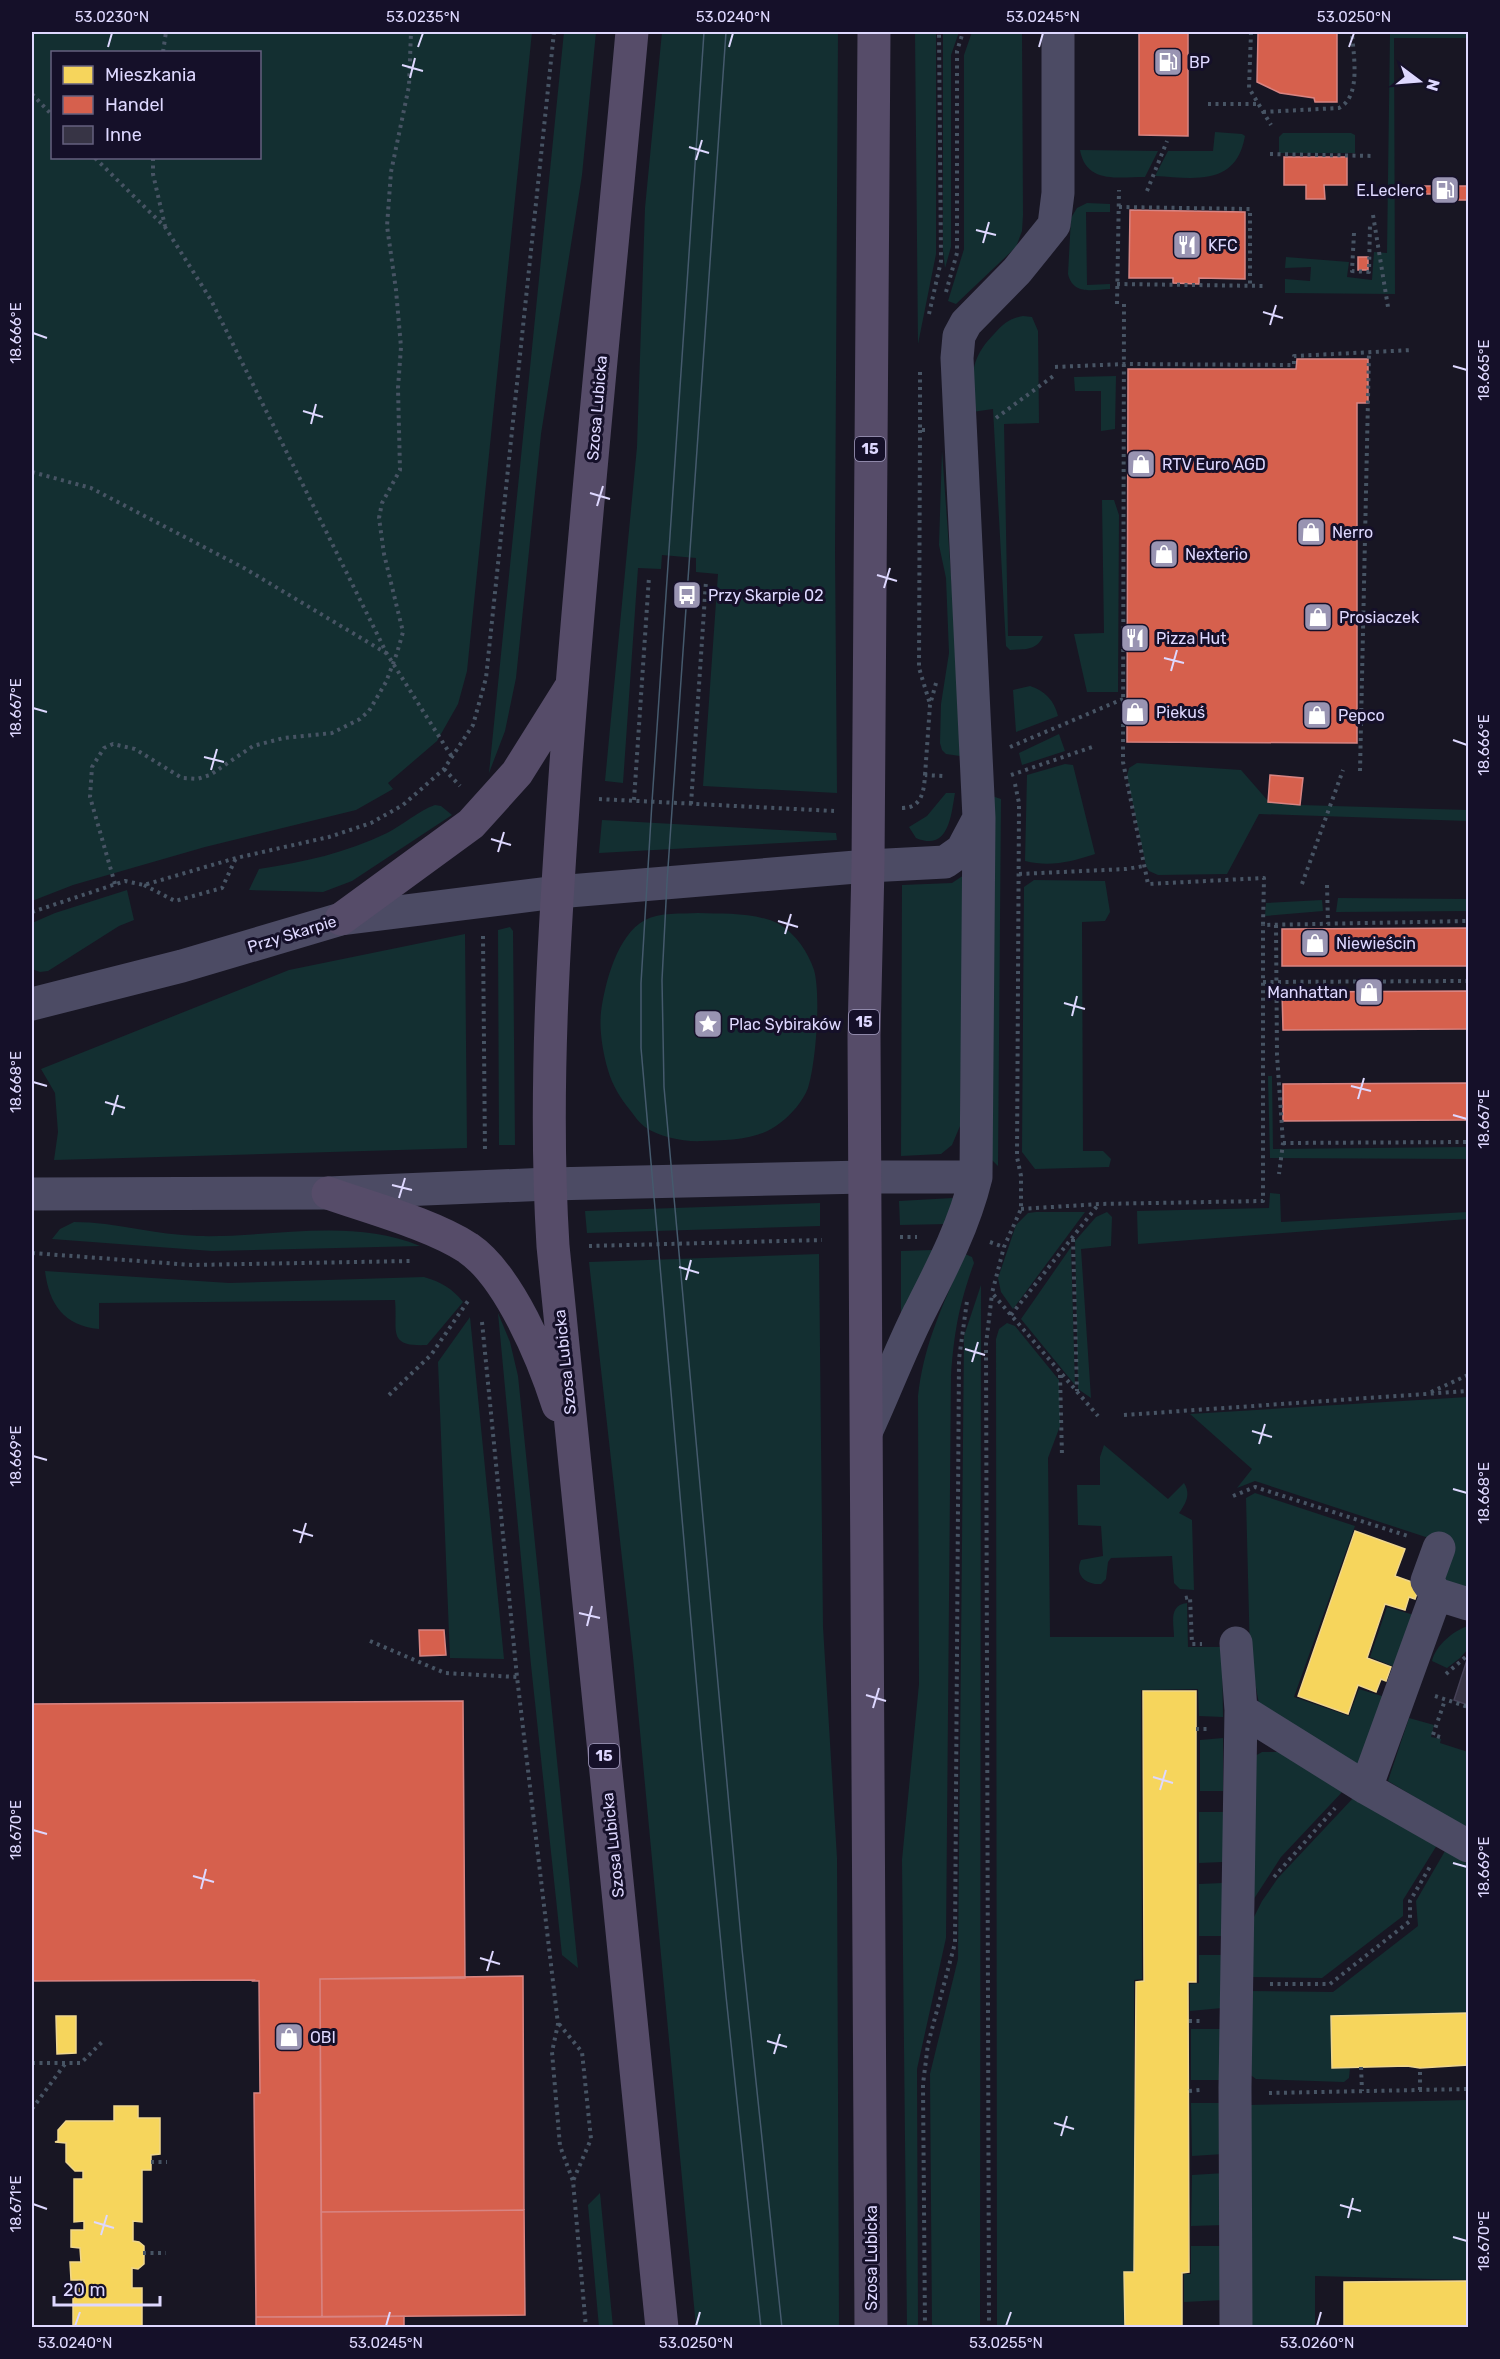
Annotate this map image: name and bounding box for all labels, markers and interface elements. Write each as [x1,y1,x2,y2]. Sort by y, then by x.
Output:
text: 53.0230°N [75,8,149,26]
text: 53.0235°N [386,8,460,26]
text: 53.0240°N [696,8,770,26]
text: 53.0245°N [1006,8,1080,26]
text: 53.0250°N [1317,8,1391,26]
fuel station icon: BP [1152,46,1184,78]
legend [51,51,261,159]
north arrow [1389,51,1449,111]
place label: BP [1189,53,1210,72]
text: Mieszkania [105,64,196,86]
text: N [1422,77,1444,93]
text: Handel [105,94,164,116]
text: Inne [105,124,142,146]
fuel station icon: E.Leclerc [1429,174,1461,206]
place label: E.Leclerc [1356,181,1424,200]
restaurant icon: KFC [1171,229,1203,261]
place label: KFC [1208,236,1238,255]
text: 18.666°E [7,302,25,364]
text: 18.665°E [1475,339,1493,401]
street label: Szosa Lubicka [583,355,611,461]
road number: 15 [855,437,885,461]
shop icon: RTV Euro AGD [1125,448,1157,480]
place label: RTV Euro AGD [1162,455,1266,474]
shop icon: Nerro [1295,516,1327,548]
place label: Nerro [1332,523,1373,542]
shop icon: Nexterio [1148,538,1180,570]
place label: Nexterio [1185,545,1248,564]
bus stop icon: Przy Skarpie 02 [671,579,703,611]
place label: Przy Skarpie 02 [708,586,824,605]
shop icon: Prosiaczek [1302,601,1334,633]
place label: Prosiaczek [1339,608,1420,627]
restaurant icon: Pizza Hut [1119,622,1151,654]
place label: Pizza Hut [1156,629,1227,648]
text: 18.667°E [7,678,25,738]
shop icon: Piekuś [1119,696,1151,728]
shop icon: Pepco [1301,699,1333,731]
place label: Piekuś [1156,703,1205,722]
place label: Pepco [1338,706,1385,725]
text: 18.666°E [1475,714,1493,776]
street label: Przy Skarpie [245,911,339,957]
shop icon: Niewieścin [1299,927,1331,959]
place label: Niewieścin [1336,934,1416,953]
shop icon: Manhattan [1353,976,1385,1008]
place label: Manhattan [1267,983,1348,1002]
place icon: Plac Sybiraków [692,1008,724,1040]
road number: 15 [849,1010,879,1034]
place label: Plac Sybiraków [729,1015,842,1034]
text: 18.668°E [7,1051,25,1113]
text: 18.667°E [1475,1089,1493,1149]
street label: Szosa Lubicka [550,1308,580,1416]
text: 18.669°E [7,1425,25,1487]
text: 18.668°E [1475,1462,1493,1524]
road number: 15 [589,1744,619,1768]
street label: Szosa Lubicka [598,1791,628,1899]
text: 18.670°E [7,1800,25,1860]
text: 18.669°E [1475,1836,1493,1898]
shop icon: OBI [273,2021,305,2053]
place label: OBI [310,2028,336,2047]
text: 18.671°E [7,2175,25,2233]
street label: Szosa Lubicka [862,2205,881,2311]
text: 18.670°E [1475,2211,1493,2271]
scale bar [54,2269,160,2307]
text: 20 m [63,2279,105,2301]
text: 53.0240°N [38,2334,112,2352]
text: 53.0245°N [349,2334,423,2352]
text: 53.0250°N [659,2334,733,2352]
text: 53.0255°N [969,2334,1043,2352]
text: 53.0260°N [1280,2334,1354,2352]

